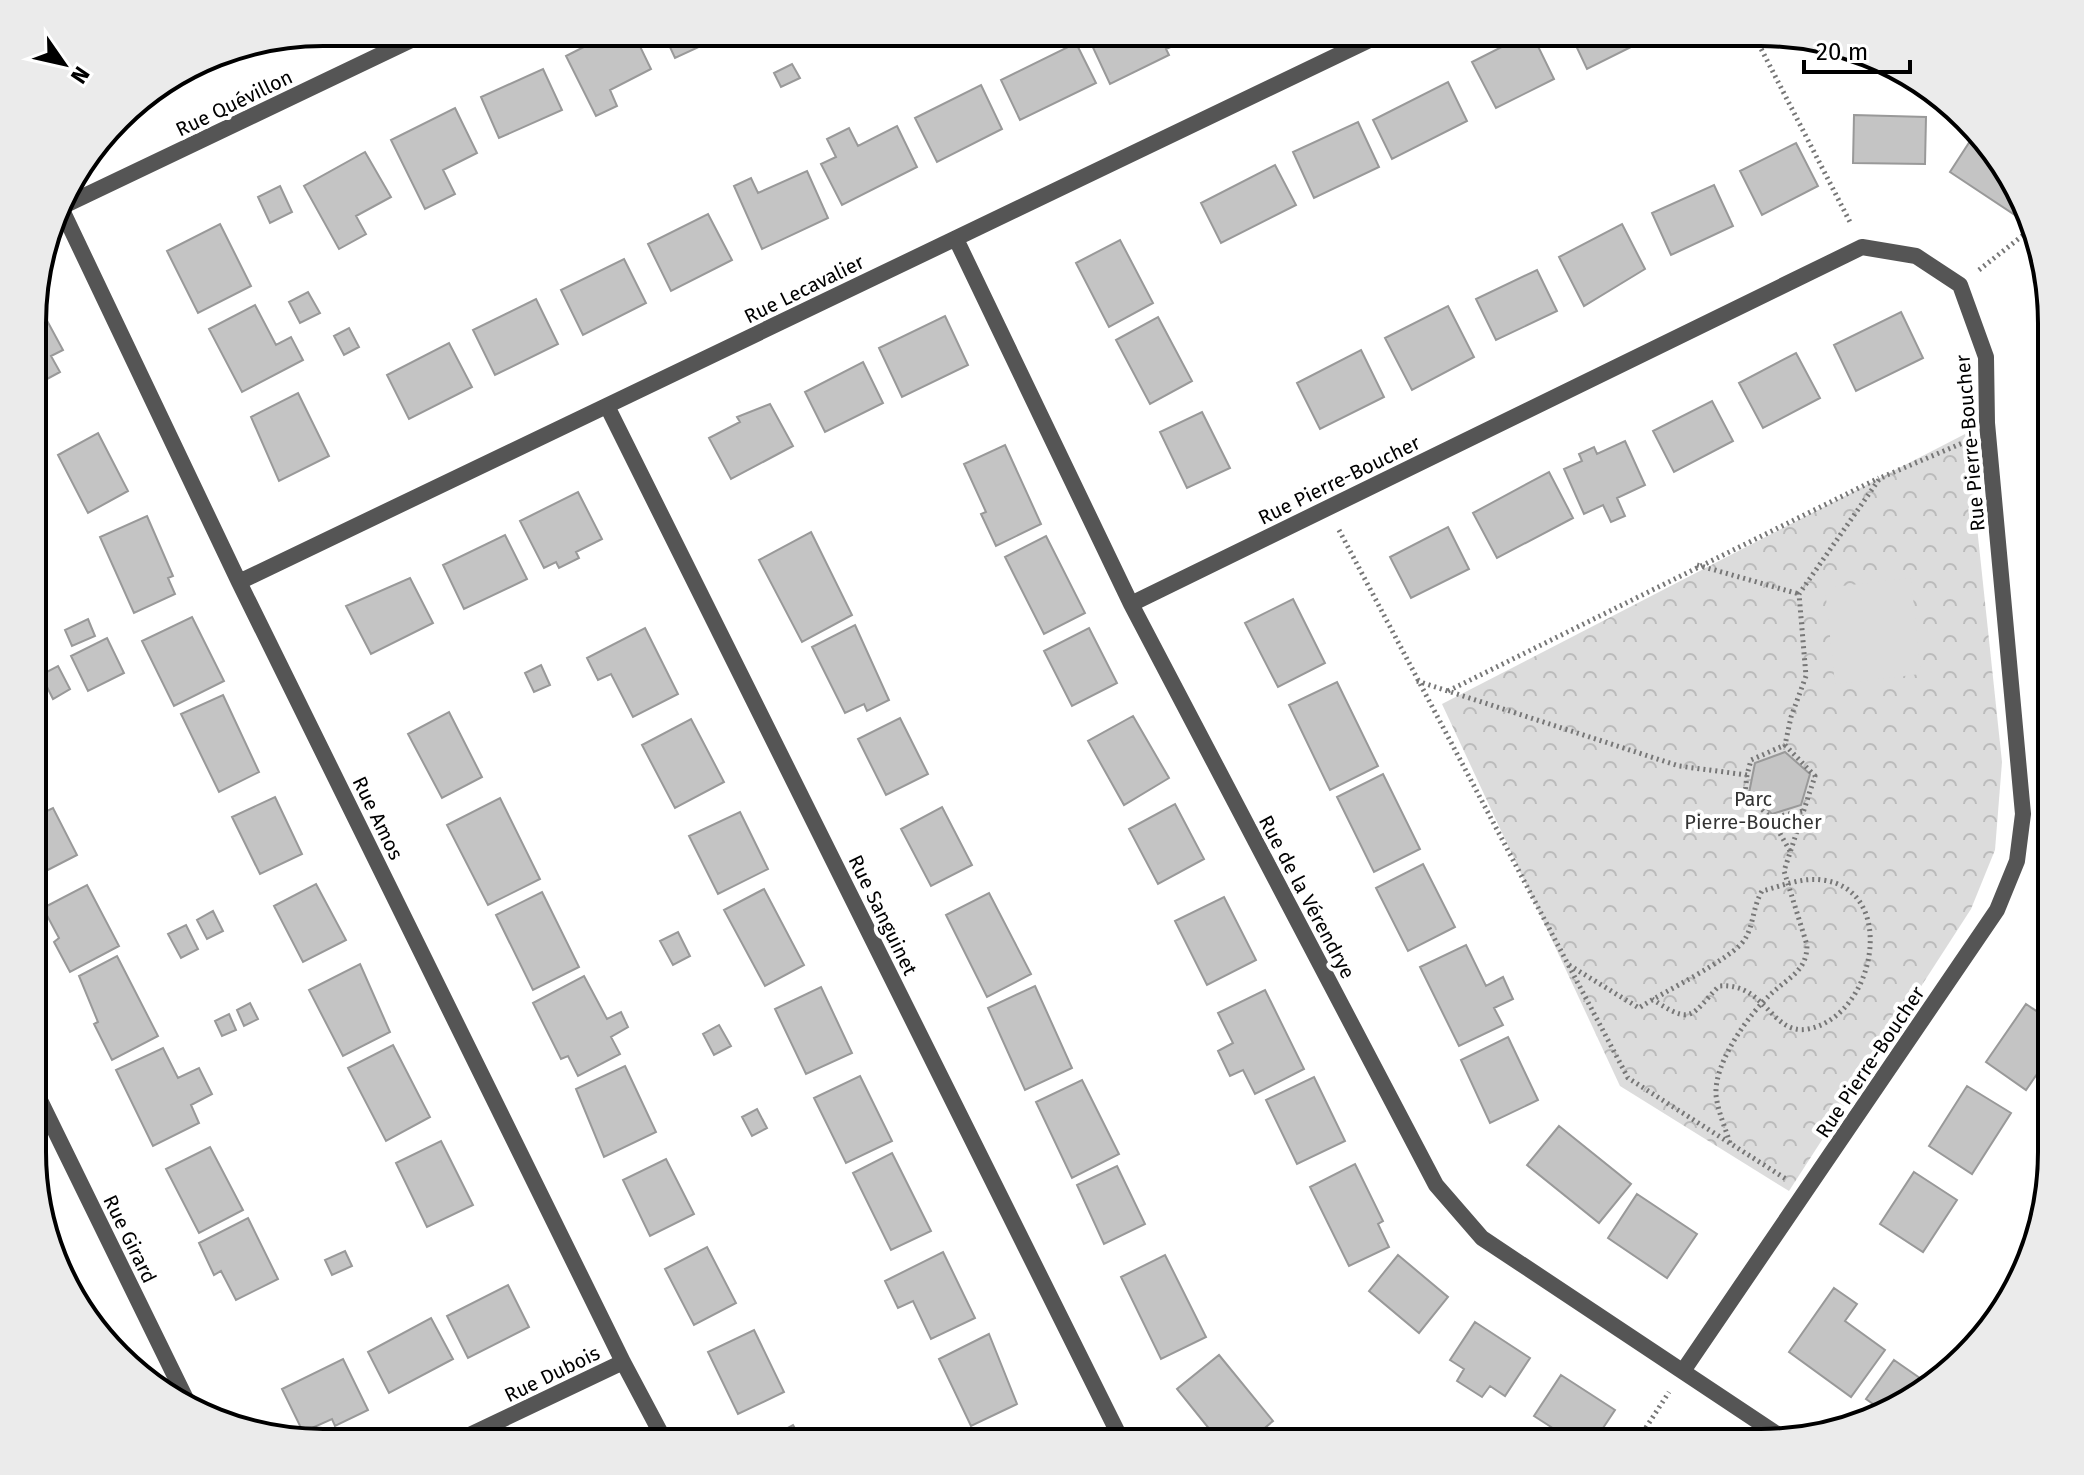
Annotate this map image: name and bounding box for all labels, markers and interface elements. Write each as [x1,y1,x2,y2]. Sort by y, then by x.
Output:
north arrow [24,24,104,104]
scale bar [1804,24,1910,74]
text: 20 m [1816,38,1868,66]
text: N [65,61,95,89]
street label: Rue Quévillon [172,64,296,142]
street label: Rue Lecavalier [740,249,868,328]
street label: Rue Pierre-Boucher [1950,353,1990,532]
street label: Rue Pierre-Boucher [1254,430,1424,530]
street label: Rue Amos [348,772,408,864]
park label: Parc Pierre-Boucher [1684,787,1822,834]
street label: Rue de la Vérendrye [1254,811,1360,983]
street label: Rue Sanguinet [844,851,923,980]
street label: Rue Pierre-Boucher [1810,982,1930,1142]
street label: Rue Girard [98,1191,162,1287]
street label: Rue Dubois [500,1341,604,1407]

